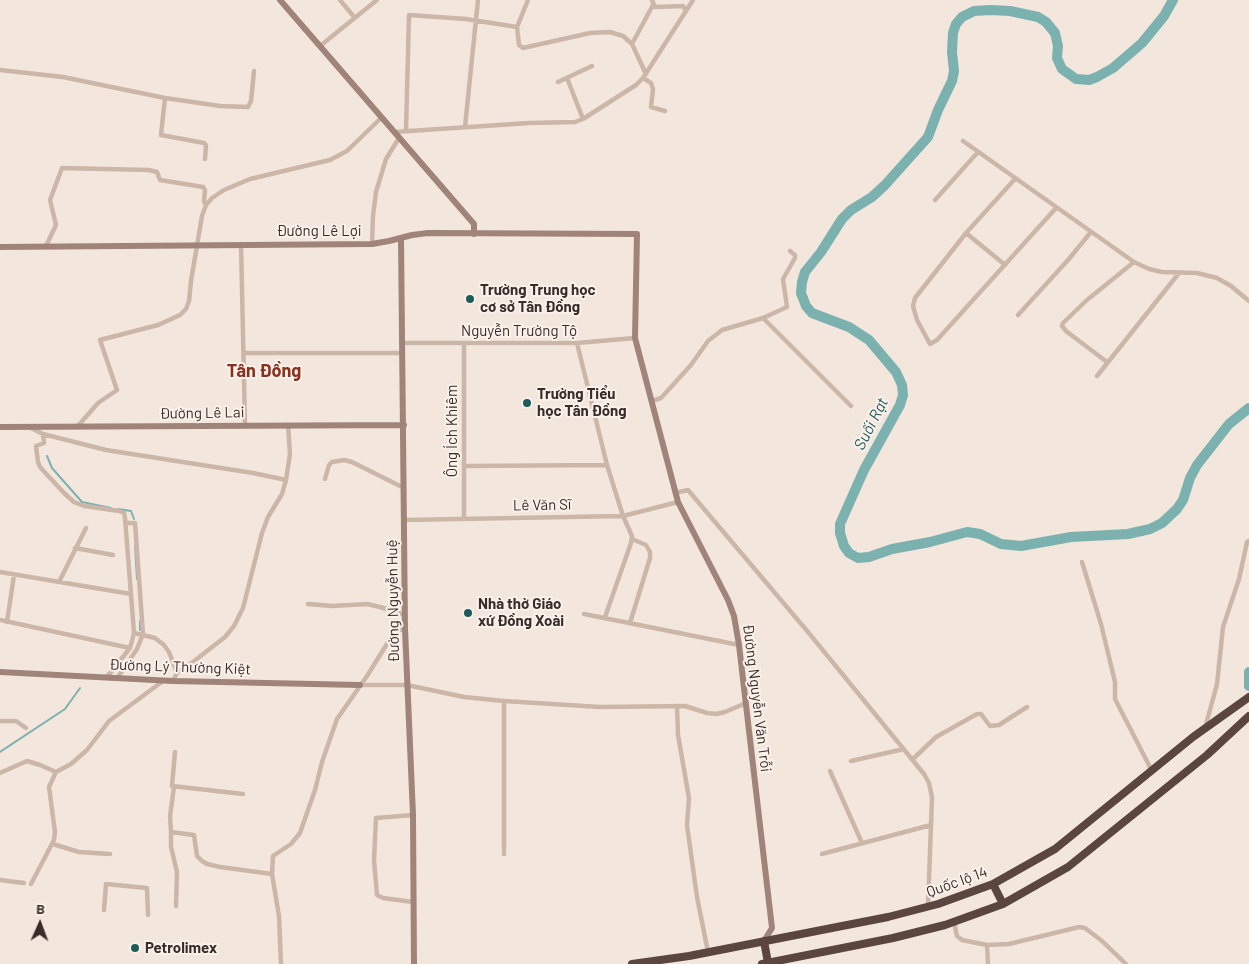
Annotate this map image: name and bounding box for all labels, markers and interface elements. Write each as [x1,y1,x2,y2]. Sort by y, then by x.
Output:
street label: Đường Lê Lợi [276,222,362,240]
place label: Trường Trung học cơ sở Tân Đồng [480,281,595,316]
marker: Trường Trung học cơ sở Tân Đồng [464,293,476,305]
street label: Nguyễn Trường Tộ [461,322,577,340]
district label: Tân Đồng [227,360,301,382]
street label: Ông Ích Khiêm [443,385,461,477]
place label: Trường Tiểu học Tân Đồng [537,385,627,420]
water label: Suối Rạt [850,395,892,453]
marker: Trường Tiểu học Tân Đồng [521,397,533,409]
street label: Đường Lê Lai [159,403,245,423]
street label: Lê Văn Sĩ [513,495,571,515]
street label: Đường Nguyễn Huệ [383,539,403,663]
place label: Nhà thờ Giáo xứ Đồng Xoài [478,595,564,630]
marker: Nhà thờ Giáo xứ Đồng Xoài [462,607,474,619]
street label: Đường Nguyễn Văn Trỗi [739,623,775,773]
street label: Đường Lý Thường Kiệt [109,656,251,678]
street label: Quốc lộ 14 [924,863,990,901]
north arrow [15,899,65,949]
text: B [36,900,45,917]
place label: Petrolimex [145,939,217,957]
marker: Petrolimex [129,942,141,954]

